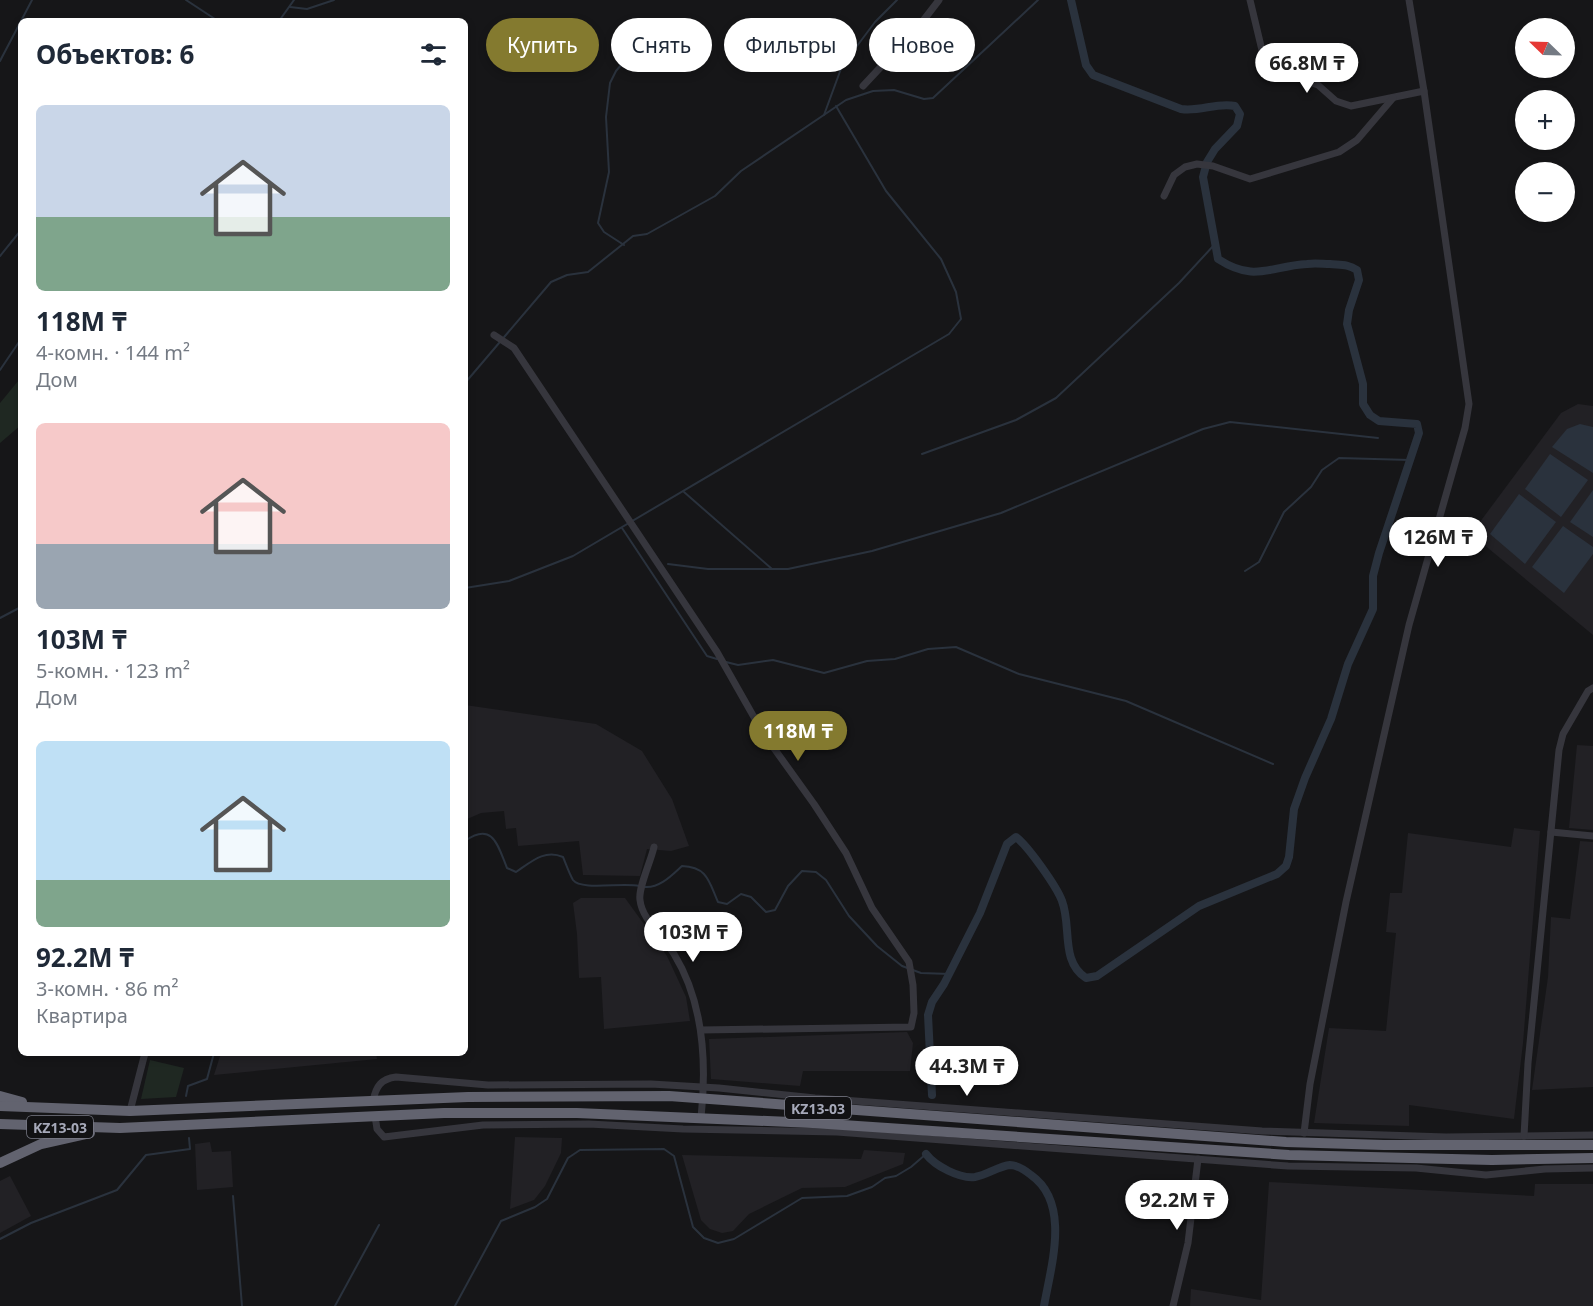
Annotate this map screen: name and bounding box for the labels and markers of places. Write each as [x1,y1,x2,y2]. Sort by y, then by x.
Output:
pin: 66.8M ₸ [1252,43,1362,94]
pin: 126M ₸ [1389,517,1487,568]
pin: 118M ₸ [749,711,847,762]
pin: 103M ₸ [644,912,742,963]
pin: 44.3M ₸ [912,1046,1022,1097]
pin: 92.2M ₸ [1122,1180,1232,1231]

